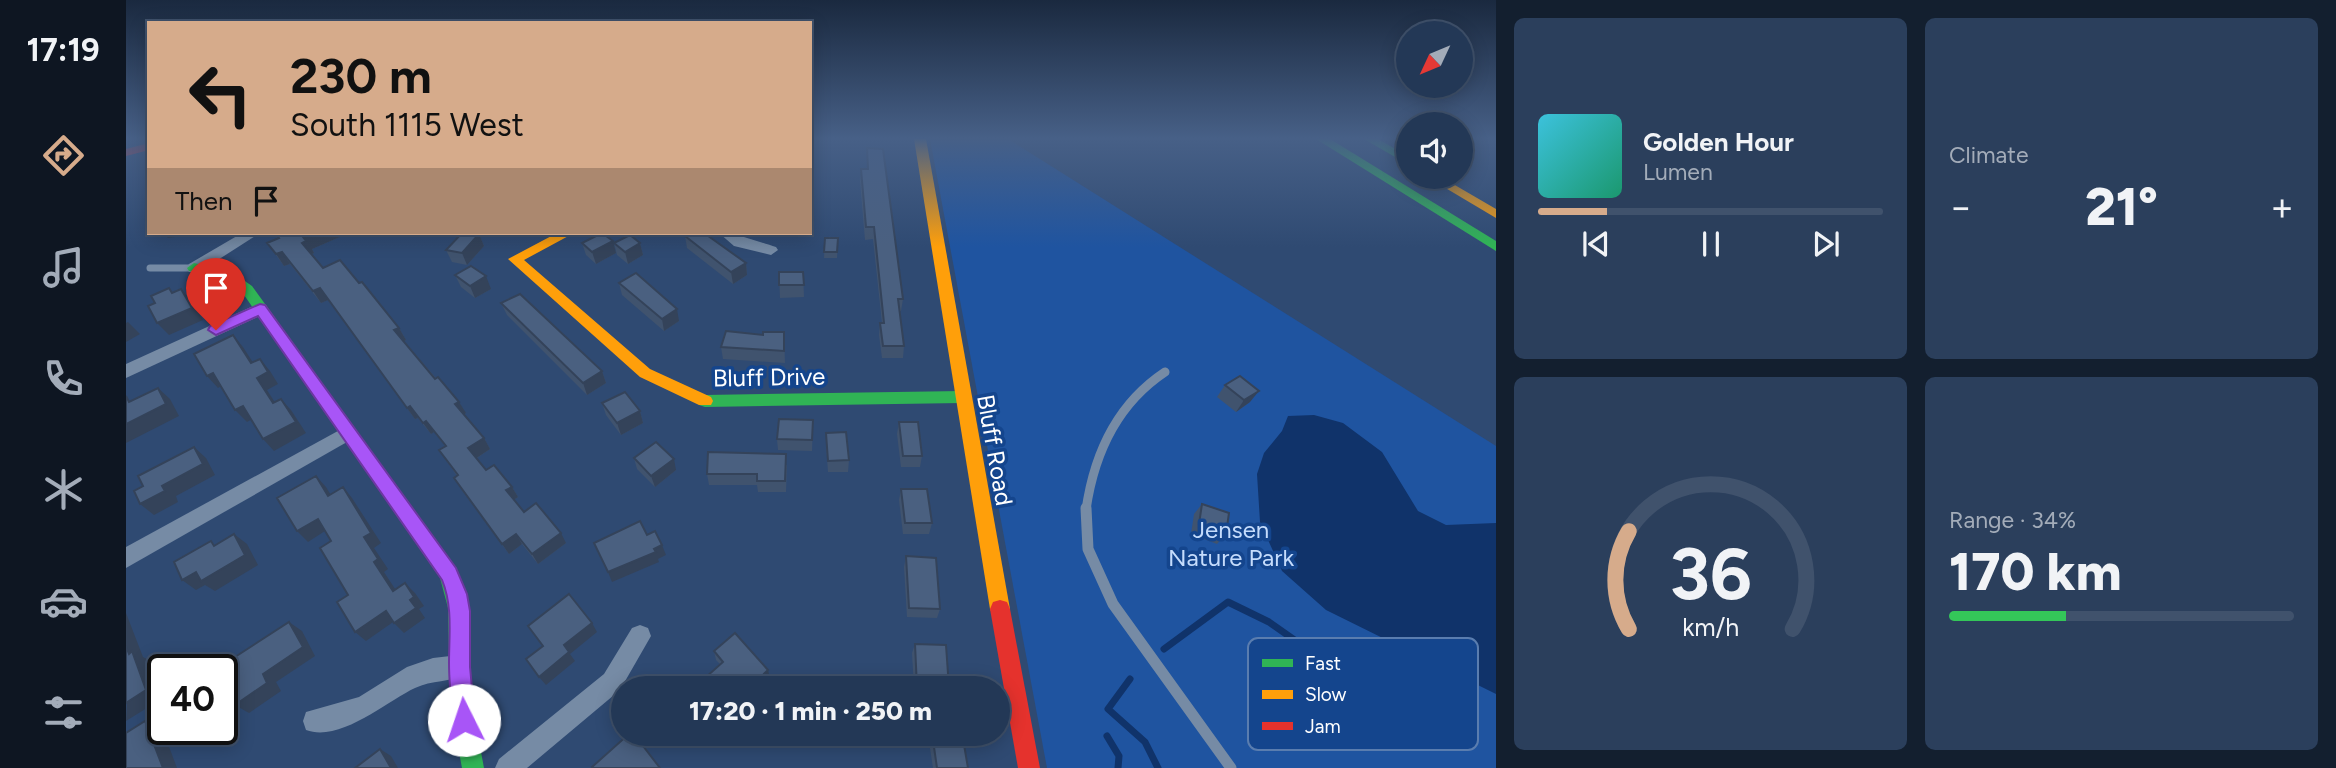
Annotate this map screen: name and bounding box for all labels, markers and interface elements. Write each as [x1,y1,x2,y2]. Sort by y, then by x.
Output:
north arrow [1396,21,1474,98]
map controls [1396,21,1473,189]
text: 17:19 [27,31,100,69]
text: 230 m [290,46,432,105]
icon: left [175,49,266,140]
text: South 1115 West [290,106,524,144]
button: sound [1396,112,1473,189]
text: Golden Hour [1643,126,1794,158]
icon: directions [39,131,88,180]
text: Climate [1949,141,2028,169]
text: Lumen [1643,158,1713,186]
text: 21° [2085,176,2158,238]
icon: arrive [247,182,285,220]
text: − [1949,184,1973,230]
text: + [2270,184,2294,230]
text: Then [175,185,233,217]
icon: previous [1577,225,1615,263]
icon: pause [1692,225,1730,263]
icon: next [1807,225,1845,263]
icon: music [39,243,88,292]
pin [186,258,246,330]
icon: arrive [197,269,235,307]
icon: phone [39,354,88,403]
street label: Bluff Drive [713,362,825,392]
street label: Bluff Road [971,392,1019,508]
icon: climate [39,465,88,514]
text: Range · 34% [1949,506,2076,534]
park label: Jensen Nature Park [1168,515,1294,572]
text: 36 [1669,531,1752,618]
text: 170 km [1949,541,2122,603]
icon: car [39,577,88,626]
text: km/h [1682,612,1739,642]
legend [1248,638,1478,750]
text: Fast [1305,652,1341,675]
speed limit sign: 40 [147,654,238,745]
position arrow [427,683,501,757]
text: Slow [1305,683,1347,706]
icon: filters [39,688,88,737]
text: 17:20 · 1 min · 250 m [689,695,932,727]
text: Jam [1305,715,1341,738]

